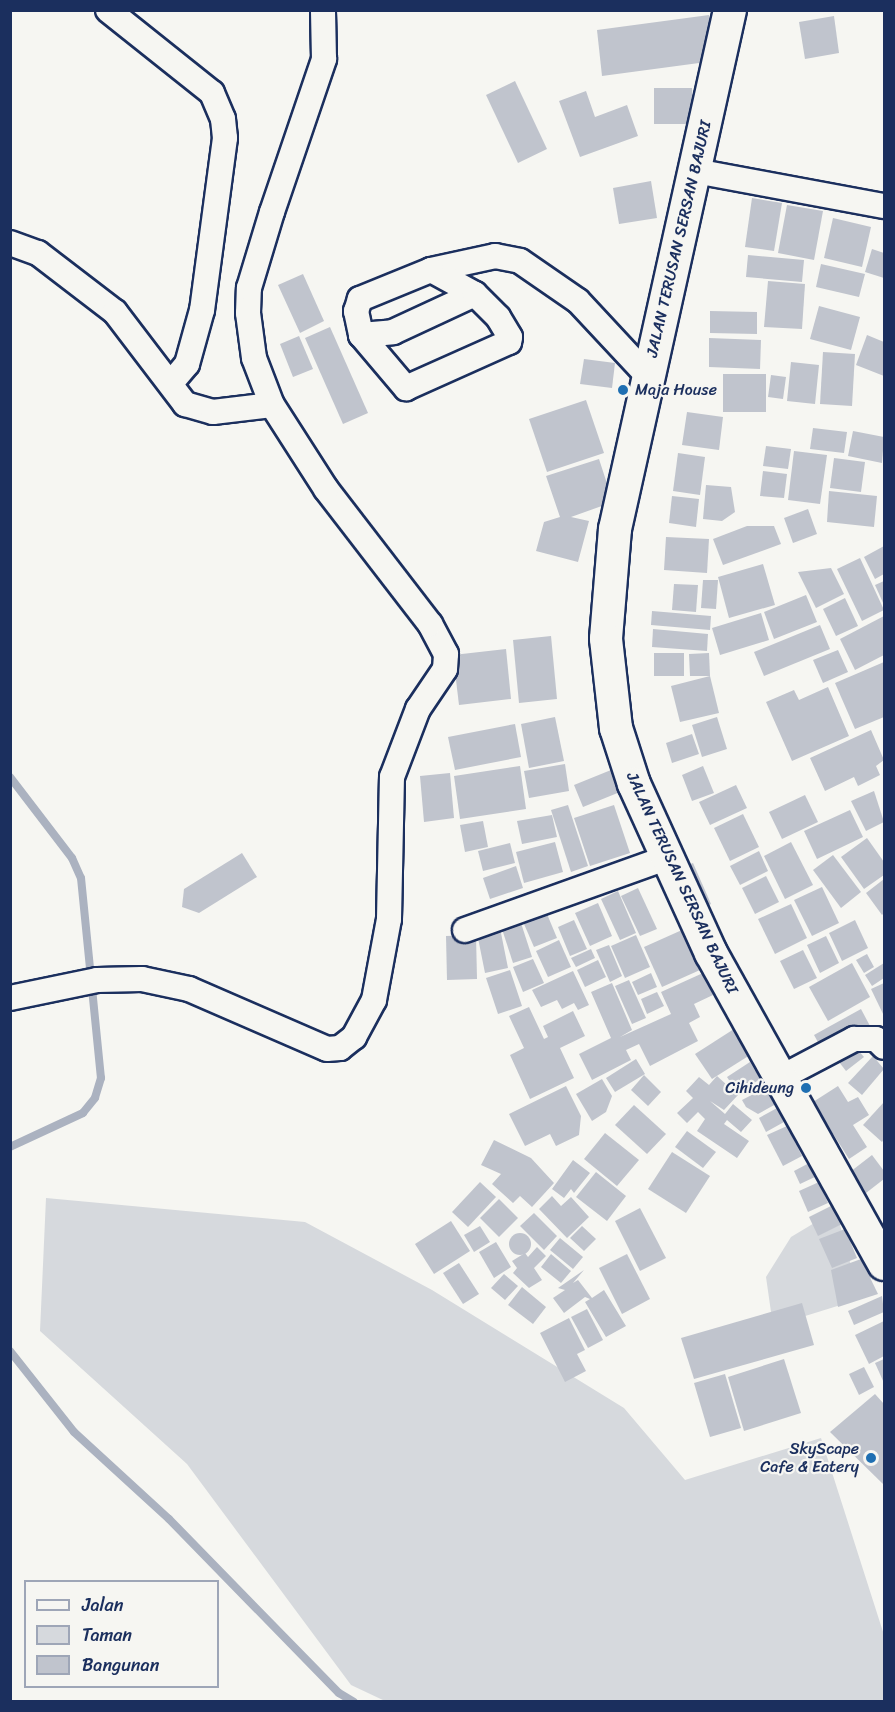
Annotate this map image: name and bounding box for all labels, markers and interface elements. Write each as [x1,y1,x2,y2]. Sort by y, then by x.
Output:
street label: JALAN TERUSAN SERSAN BAJURI [643,120,715,358]
place label: Maja House [635,380,717,400]
marker: Maja House [616,383,630,397]
street label: JALAN TERUSAN SERSAN BAJURI [623,771,741,995]
place label: Cihideung [725,1078,794,1098]
marker: Cihideung [799,1081,813,1095]
place label: SkyScape Cafe & Eatery [760,1439,859,1477]
marker: SkyScape Cafe & Eatery [864,1451,878,1465]
legend [24,1580,219,1688]
text: Jalan [82,1589,123,1621]
text: Taman [82,1619,132,1651]
text: Bangunan [82,1649,159,1681]

